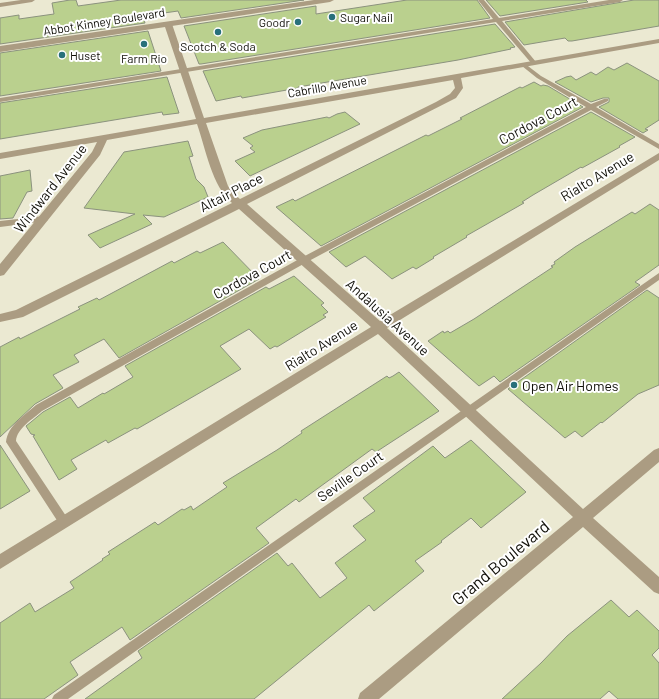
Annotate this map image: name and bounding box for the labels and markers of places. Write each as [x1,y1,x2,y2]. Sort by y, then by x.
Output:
place label: Sugar Nail [340,10,393,24]
marker: Sugar Nail [327,12,337,22]
place label: Goodr [259,15,291,29]
marker: Goodr [293,17,303,27]
marker: Scotch & Soda [213,27,223,37]
marker: Farm Rio [139,39,149,49]
place label: Scotch & Soda [180,39,256,53]
place label: Huset [70,48,101,62]
marker: Huset [57,50,67,60]
place label: Farm Rio [121,51,167,65]
place label: Open Air Homes [522,377,619,394]
marker: Open Air Homes [509,380,519,390]

